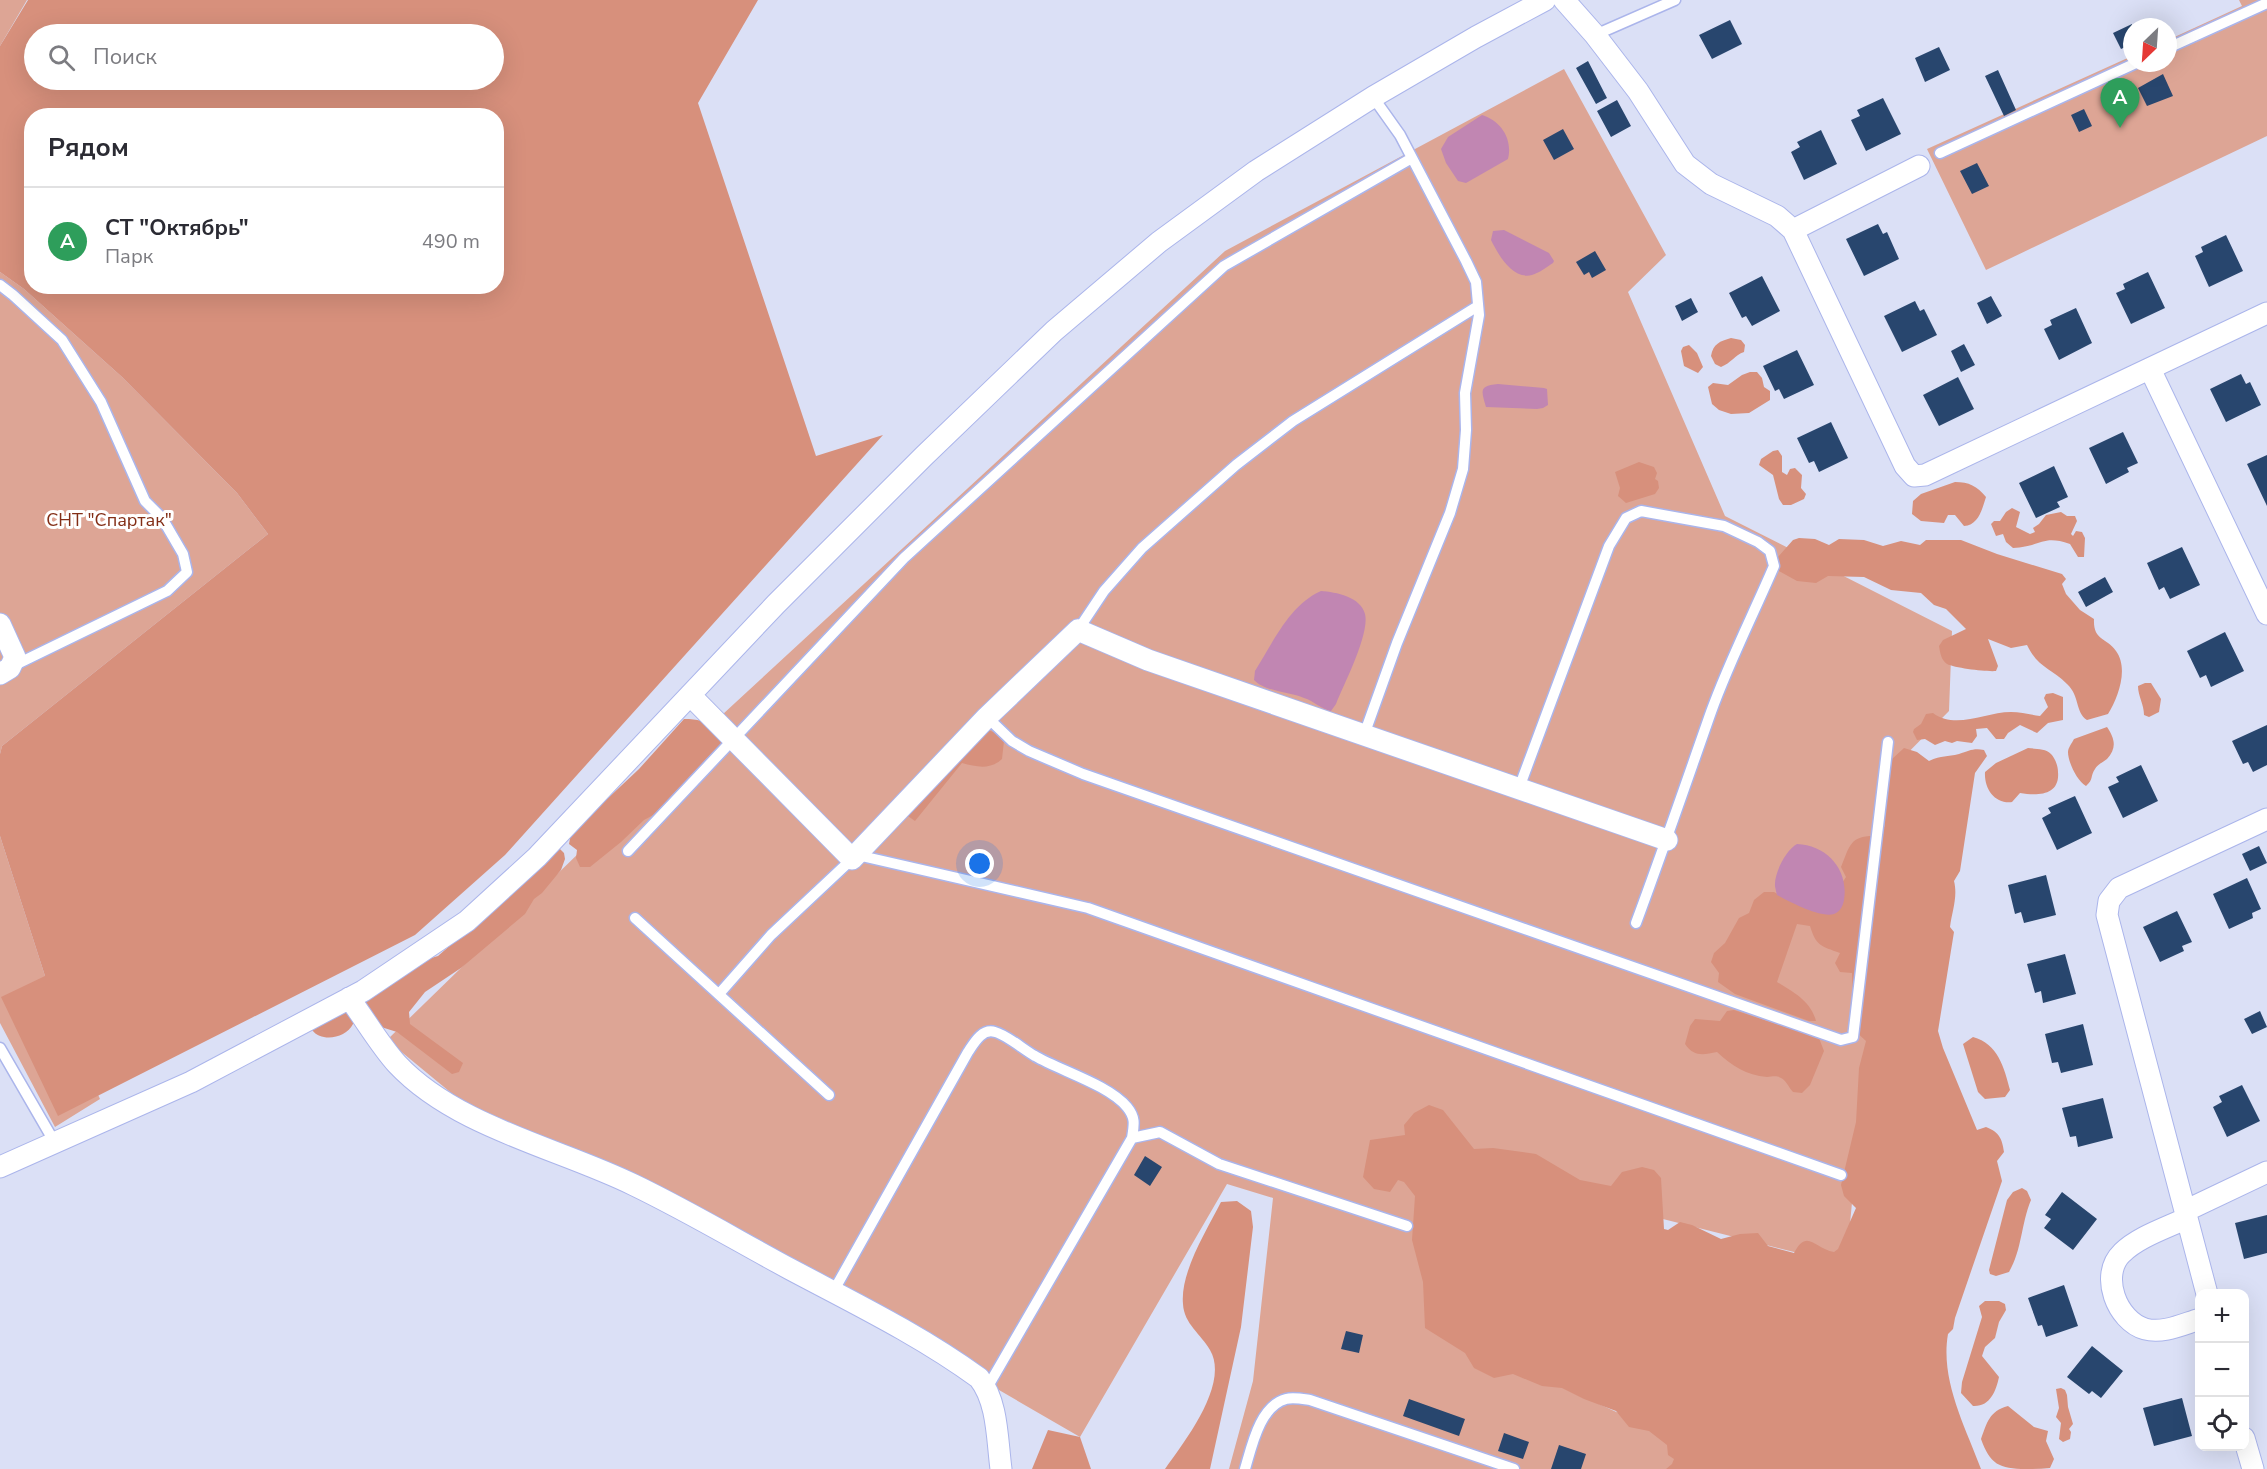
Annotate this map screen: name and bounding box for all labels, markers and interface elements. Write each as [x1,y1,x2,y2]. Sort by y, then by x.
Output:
north arrow [2123,18,2177,72]
search box [24,24,504,90]
icon: search [45,41,78,74]
text: Поиск [93,42,157,72]
pin: A [2100,78,2140,128]
text: Рядом [48,130,129,165]
text: СТ "Октябрь" [105,213,249,243]
text: A [60,228,75,255]
text: 490 m [422,228,480,255]
text: Парк [105,243,153,270]
park label: СНТ "Спартак" [46,508,172,532]
your location [965,849,994,878]
map controls [2195,1289,2249,1451]
button: + [2195,1289,2249,1343]
button: − [2195,1343,2249,1397]
button: locate [2195,1397,2249,1451]

